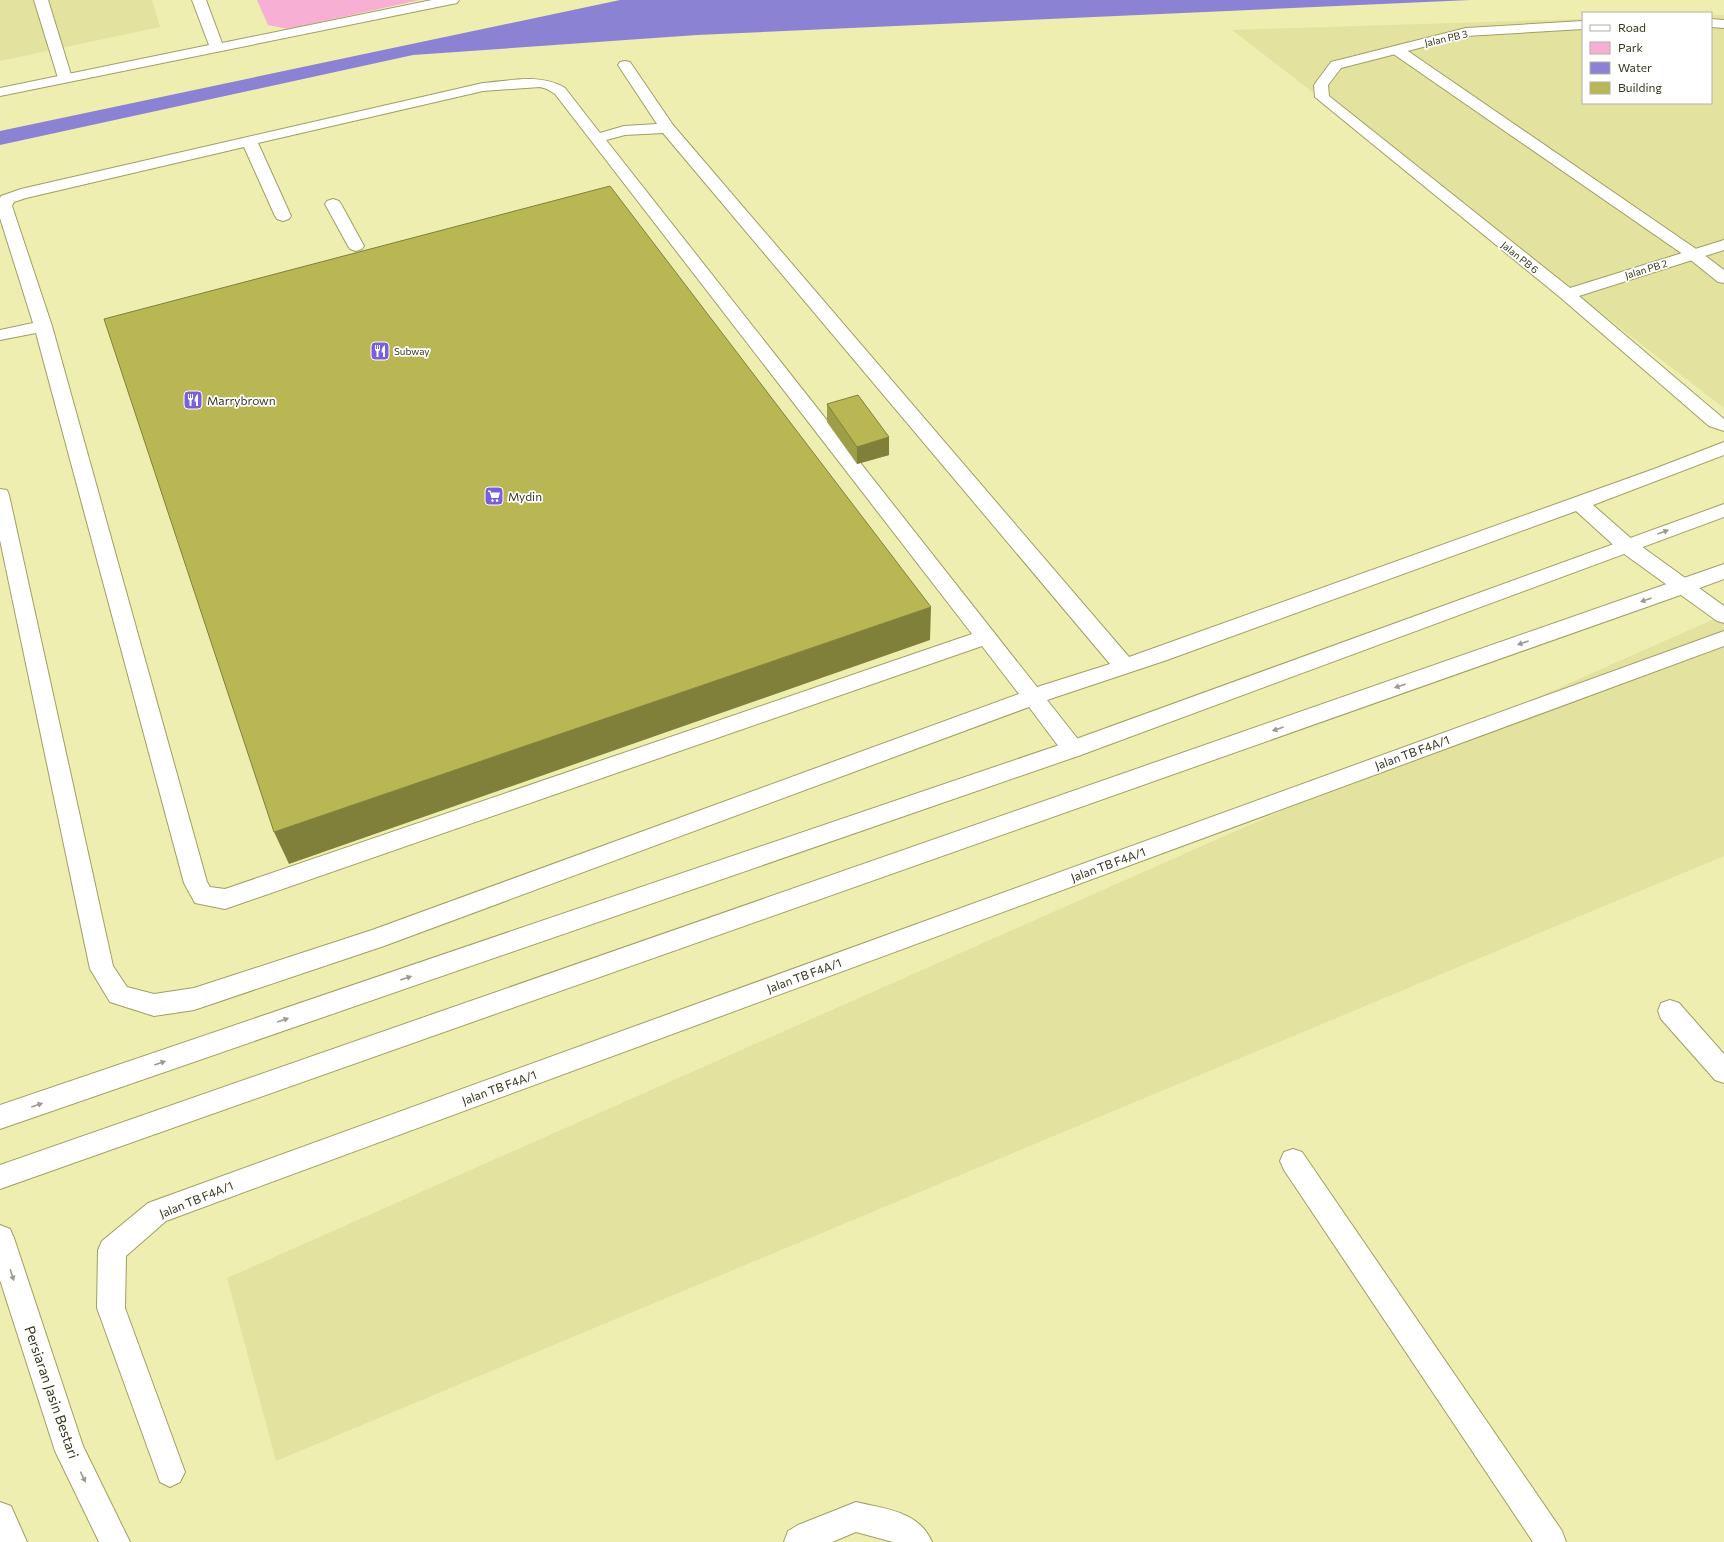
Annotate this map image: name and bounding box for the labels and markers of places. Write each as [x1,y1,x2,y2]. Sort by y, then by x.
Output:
restaurant icon: Subway [369,340,391,362]
place label: Subway [394,345,429,357]
restaurant icon: Marrybrown [182,389,204,411]
place label: Marrybrown [207,393,276,407]
supermarket icon: Mydin [483,485,505,507]
place label: Mydin [508,489,542,503]

